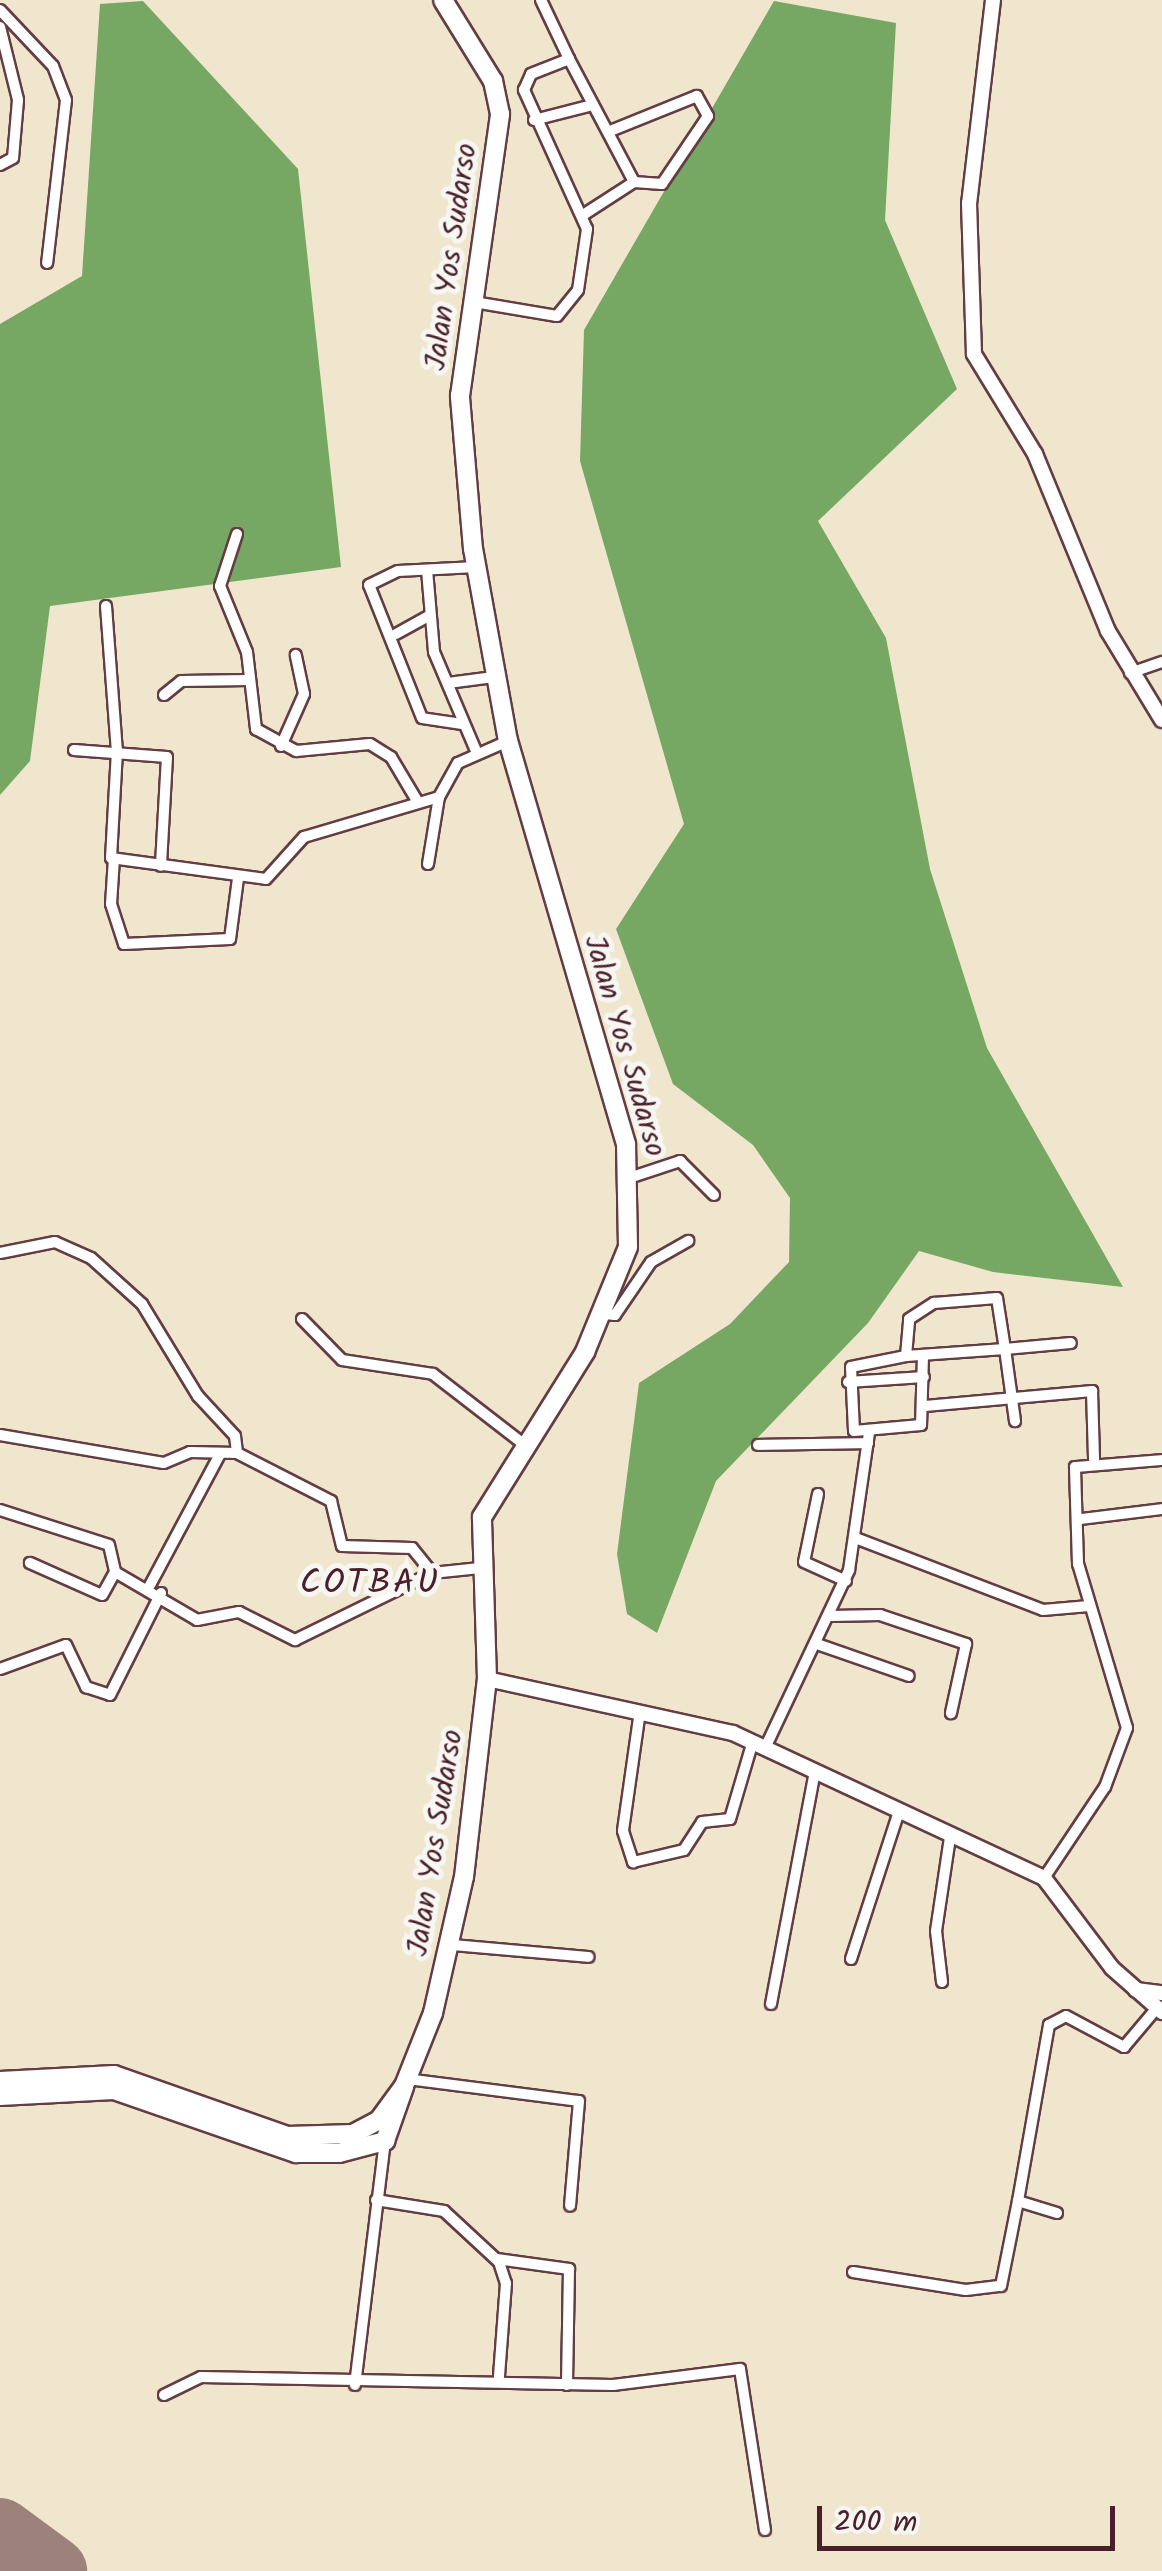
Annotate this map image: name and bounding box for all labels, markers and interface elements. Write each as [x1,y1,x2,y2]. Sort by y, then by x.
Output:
street label: Jalan Yos Sudarso [418,141,486,373]
street label: Jalan Yos Sudarso [575,931,673,1161]
district label: COTBAU [300,1563,440,1605]
street label: Jalan Yos Sudarso [400,1727,472,1959]
scale bar [822,2486,1120,2548]
text: 200 m [834,2499,917,2547]

